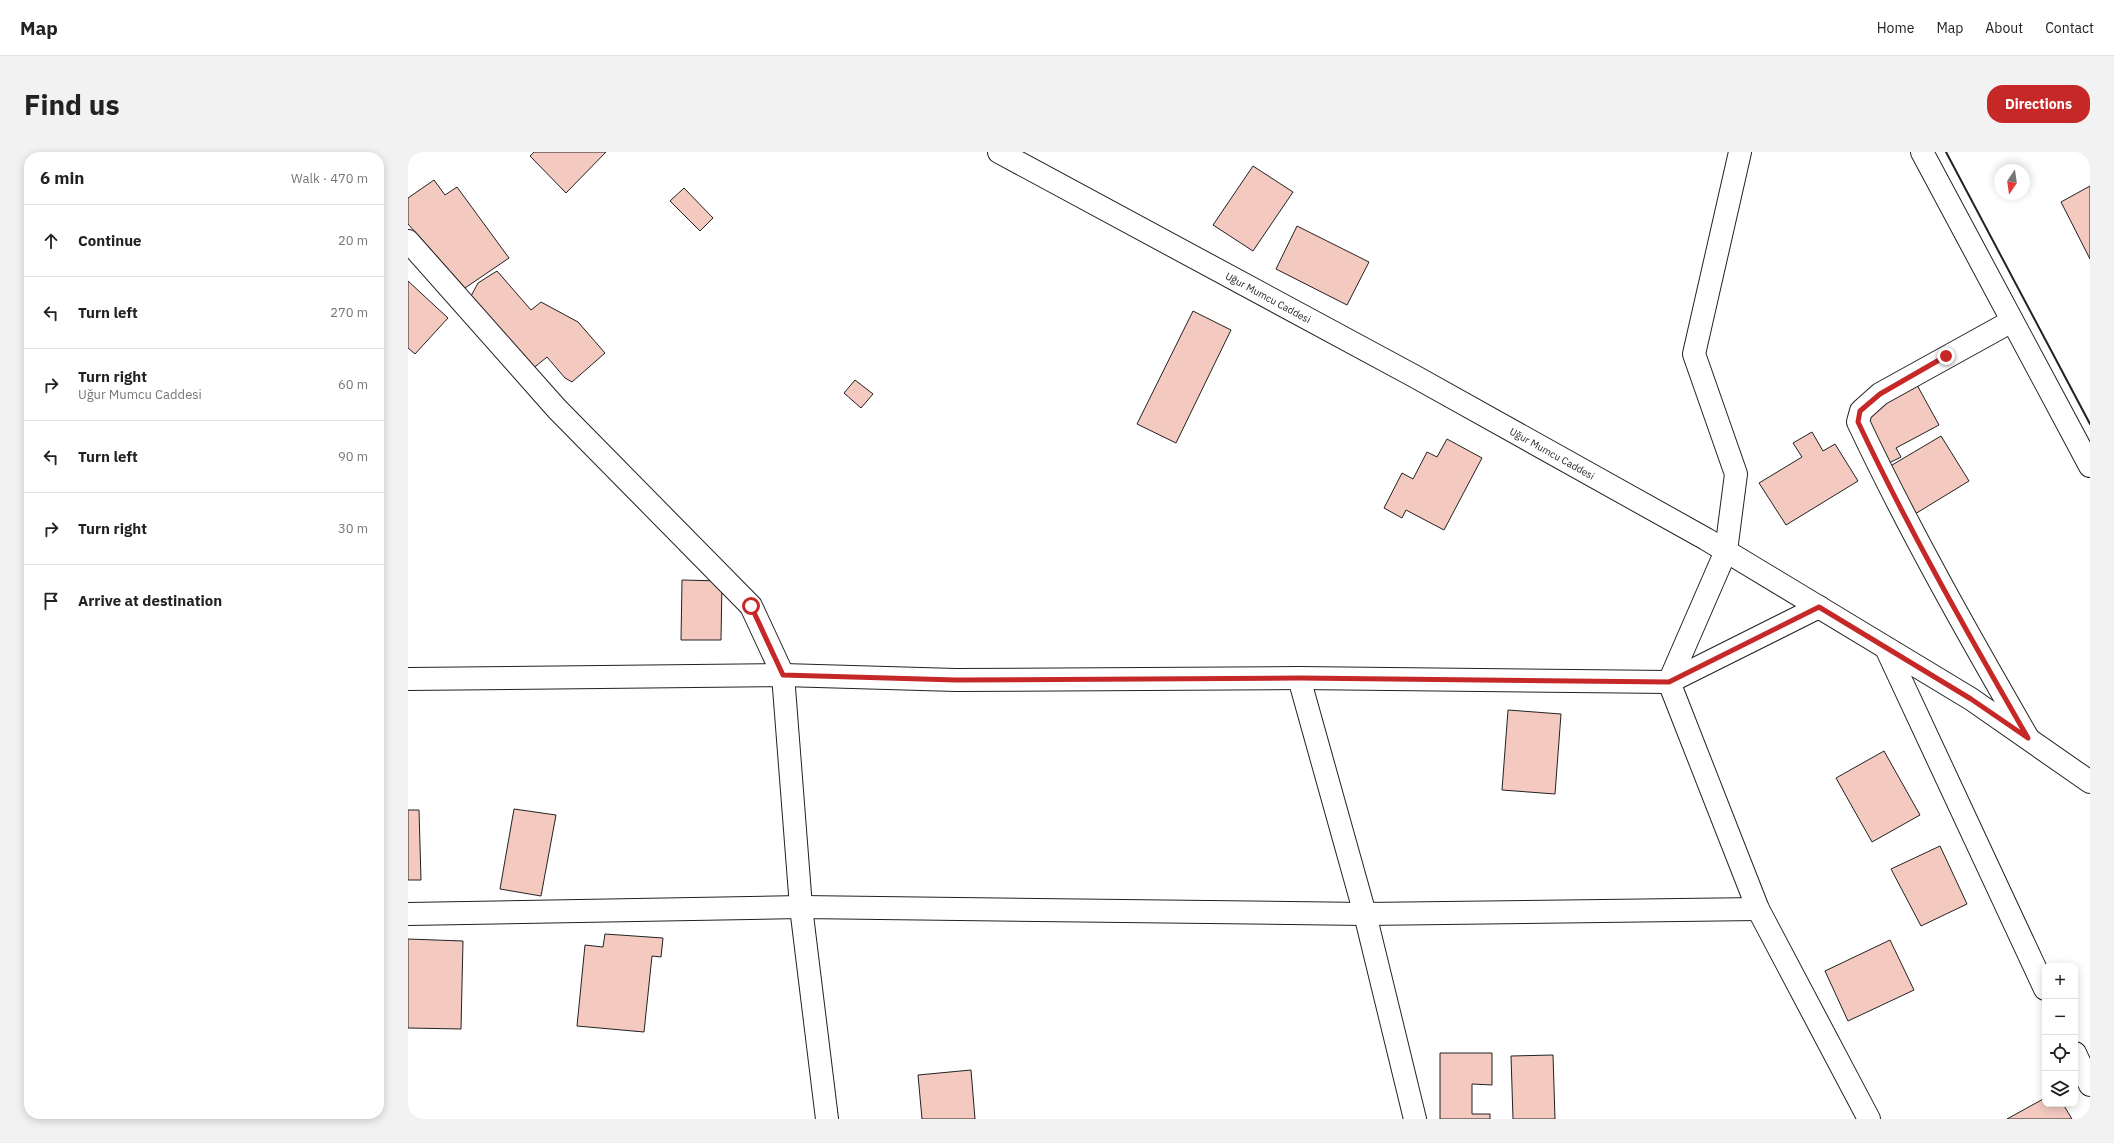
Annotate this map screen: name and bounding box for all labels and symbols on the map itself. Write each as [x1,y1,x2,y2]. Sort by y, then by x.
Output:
north arrow [1994,164,2030,200]
street label: Uğur Mumcu Caddesi [1223,269,1313,326]
route end [1937,347,1955,365]
street label: Uğur Mumcu Caddesi [1507,425,1597,483]
route start [742,597,760,615]

